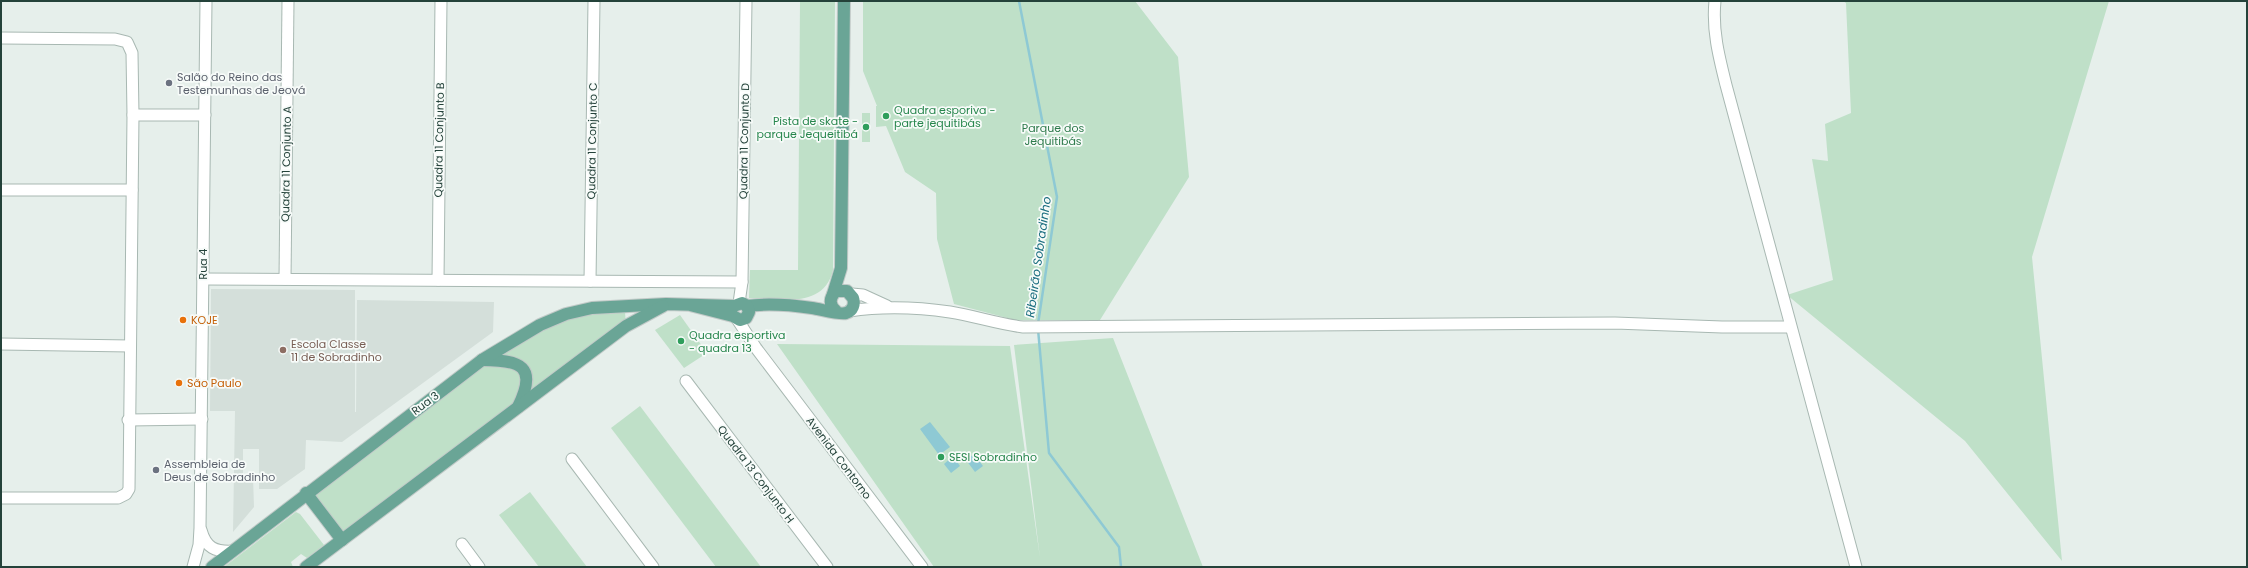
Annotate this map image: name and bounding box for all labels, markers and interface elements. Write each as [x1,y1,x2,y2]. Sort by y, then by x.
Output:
place label: Salão do Reino das Testemunhas de Jeová [177,69,305,98]
marker: Salão do Reino das Testemunhas de Jeová [164,78,174,88]
street label: Quadra 11 Conjunto B [430,82,448,198]
street label: Quadra 11 Conjunto C [583,82,601,200]
street label: Quadra 11 Conjunto D [735,83,753,199]
place label: Quadra esporiva - parte jequitibás [894,102,996,131]
street label: Quadra 11 Conjunto A [277,105,295,222]
marker: Quadra esporiva - parte jequitibás [881,111,891,121]
place label: Pista de skate - parque Jequeitibá [757,113,858,142]
park label: Parque dos Jequitibás [1022,120,1084,149]
marker: Pista de skate - parque Jequeitibá [861,122,871,132]
water label: Ribeirão Sobradinho [1021,195,1055,319]
street label: Rua 4 [195,248,211,280]
place label: KOJE [191,312,218,328]
marker: KOJE [178,315,188,325]
place label: Quadra esportiva - quadra 13 [689,327,786,356]
place label: Escola Classe 11 de Sobradinho [291,336,382,365]
marker: Quadra esportiva - quadra 13 [676,336,686,346]
marker: Escola Classe 11 de Sobradinho [278,345,288,355]
place label: São Paulo [187,375,241,391]
marker: São Paulo [174,378,184,388]
street label: Rua 3 [408,387,442,419]
street label: Avenida Contorno [803,413,875,503]
street label: Quadra 13 Conjunto H [714,422,798,526]
place label: SESI Sobradinho [949,449,1037,465]
marker: SESI Sobradinho [936,452,946,462]
place label: Assembleia de Deus de Sobradinho [164,456,275,485]
marker: Assembleia de Deus de Sobradinho [151,465,161,475]

